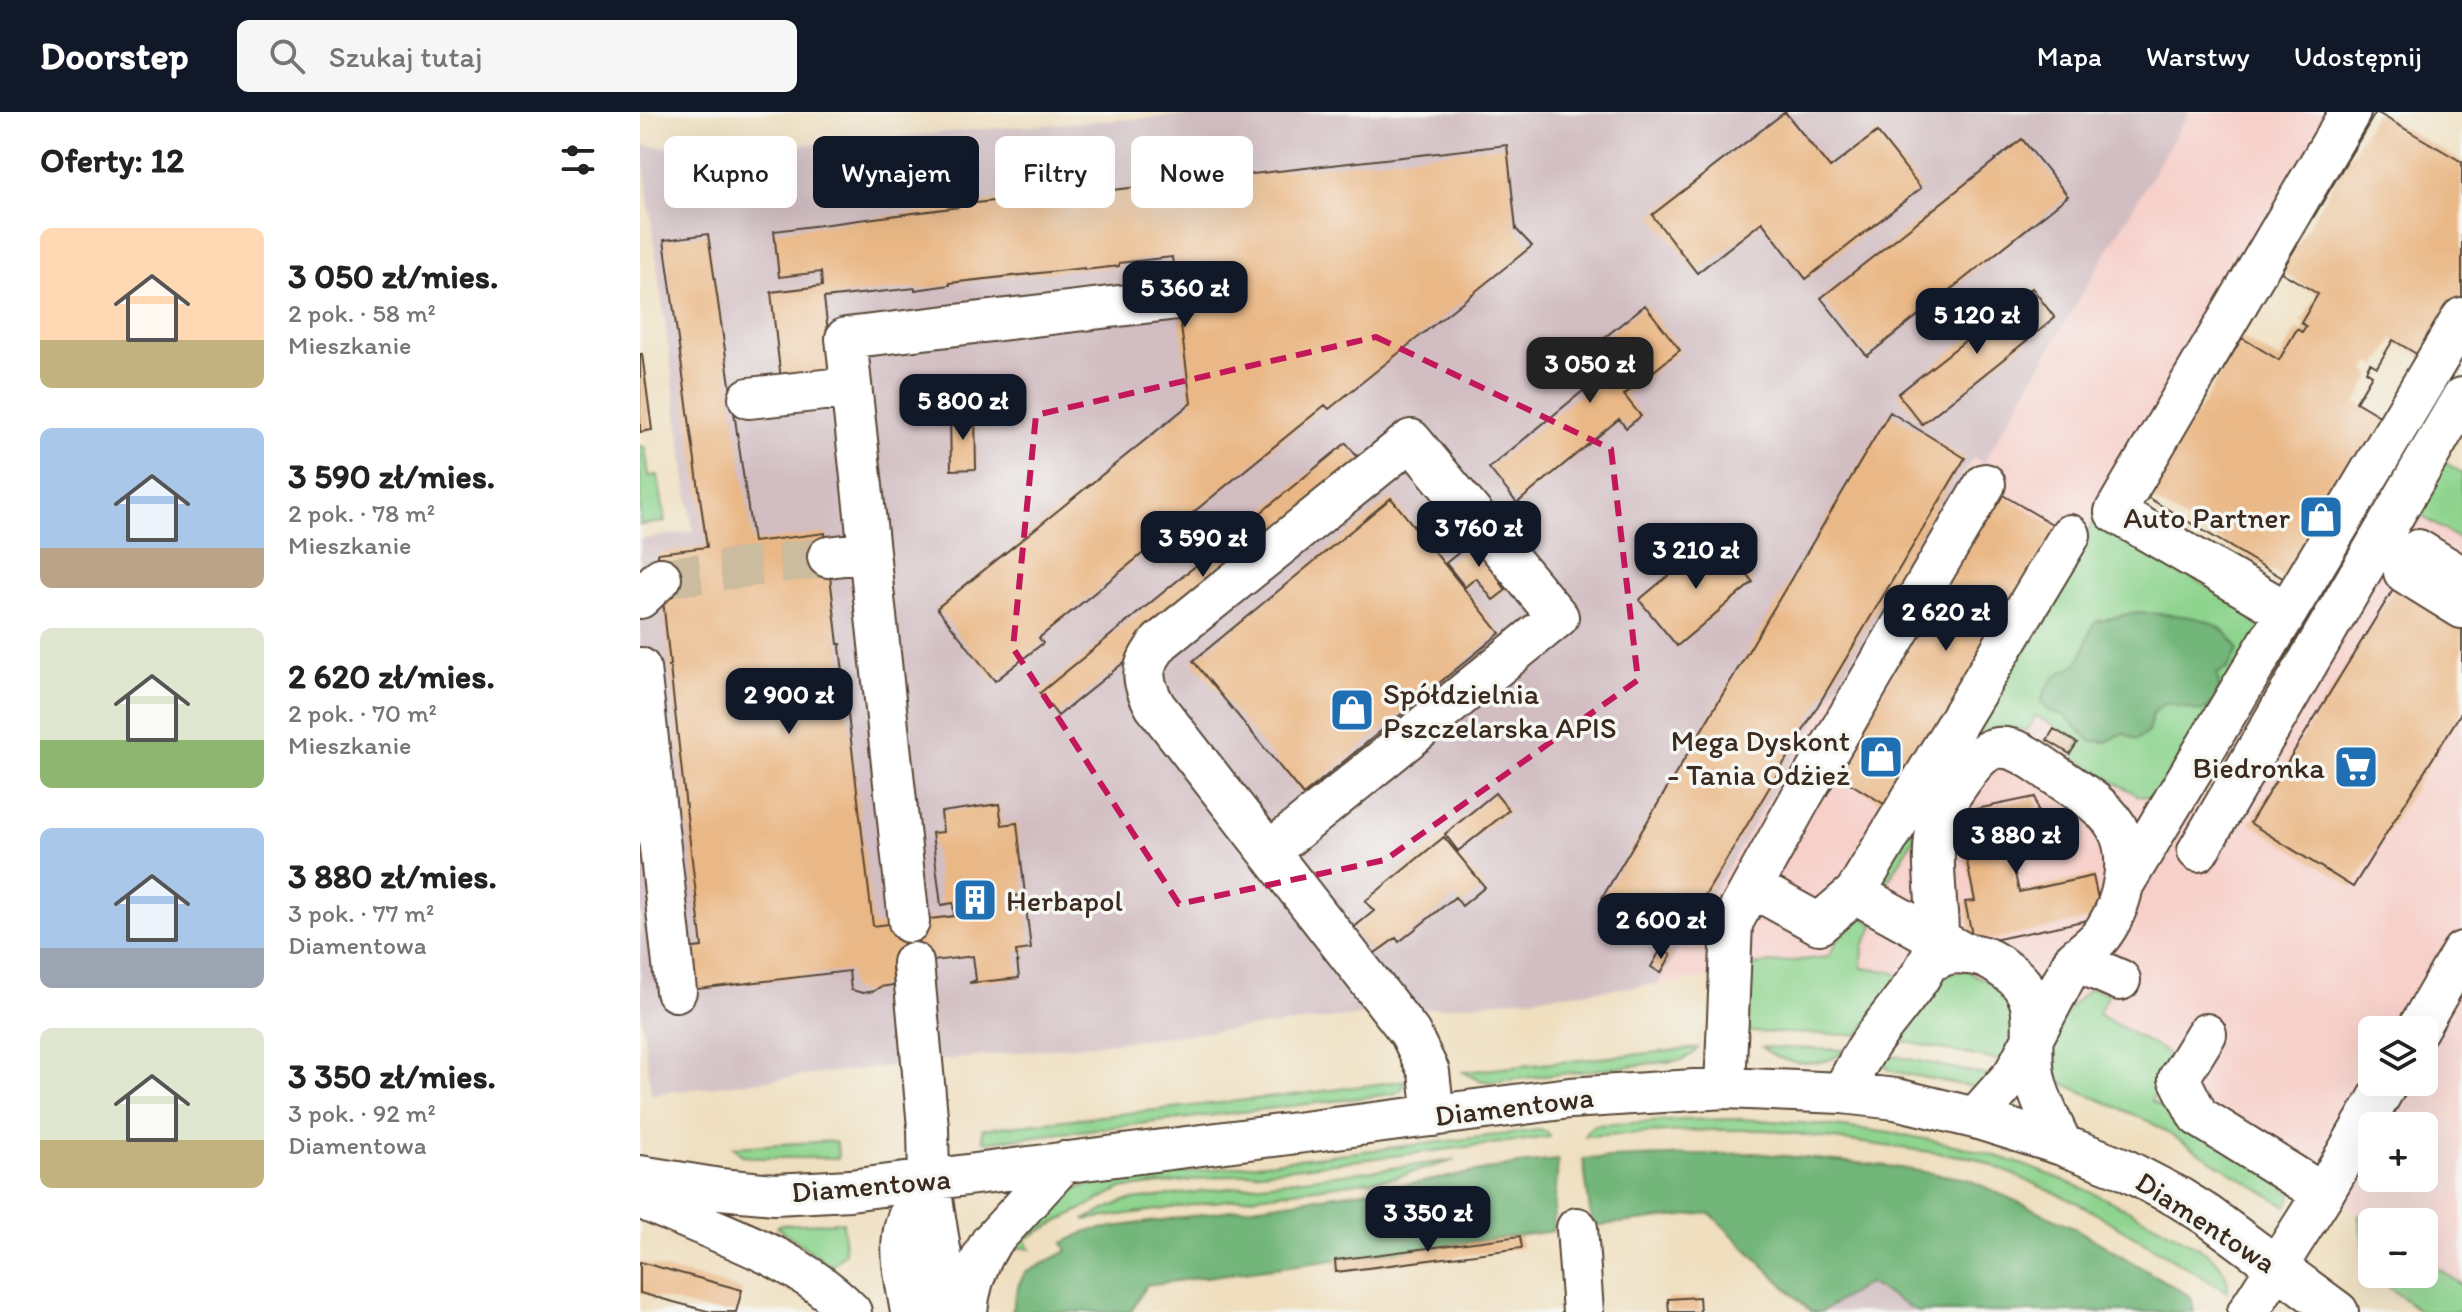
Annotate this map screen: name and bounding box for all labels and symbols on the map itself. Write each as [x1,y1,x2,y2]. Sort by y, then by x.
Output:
pin: 5 360 zł [1102,261,1268,329]
pin: 5 120 zł [1894,288,2060,356]
pin: 3 050 zł [1507,337,1673,405]
pin: 5 800 zł [880,374,1046,442]
shop icon: Auto Partner [2297,493,2345,541]
place label: Auto Partner [2123,499,2291,536]
pin: 3 760 zł [1396,501,1562,569]
pin: 3 590 zł [1120,511,1286,579]
pin: 3 210 zł [1613,523,1779,591]
pin: 2 620 zł [1863,585,2029,653]
pin: 2 900 zł [706,668,872,736]
place label: Spółdzielnia Pszczelarska APIS [1383,675,1617,746]
shop icon: Spółdzielnia Pszczelarska APIS [1328,686,1376,734]
place label: Mega Dyskont - Tania Odżież [1667,722,1850,793]
shop icon: Mega Dyskont - Tania Odżież [1857,733,1905,781]
supermarket icon: Biedronka [2332,743,2380,791]
place label: Biedronka [2192,749,2325,786]
pin: 3 880 zł [1933,808,2099,876]
building icon: Herbapol [951,876,999,924]
place label: Herbapol [1006,882,1123,919]
pin: 2 600 zł [1578,893,1744,961]
street label: Diamentowa [1432,1078,1596,1134]
street label: Diamentowa [790,1160,952,1210]
street label: Diamentowa [2129,1163,2283,1281]
pin: 3 350 zł [1345,1186,1511,1254]

